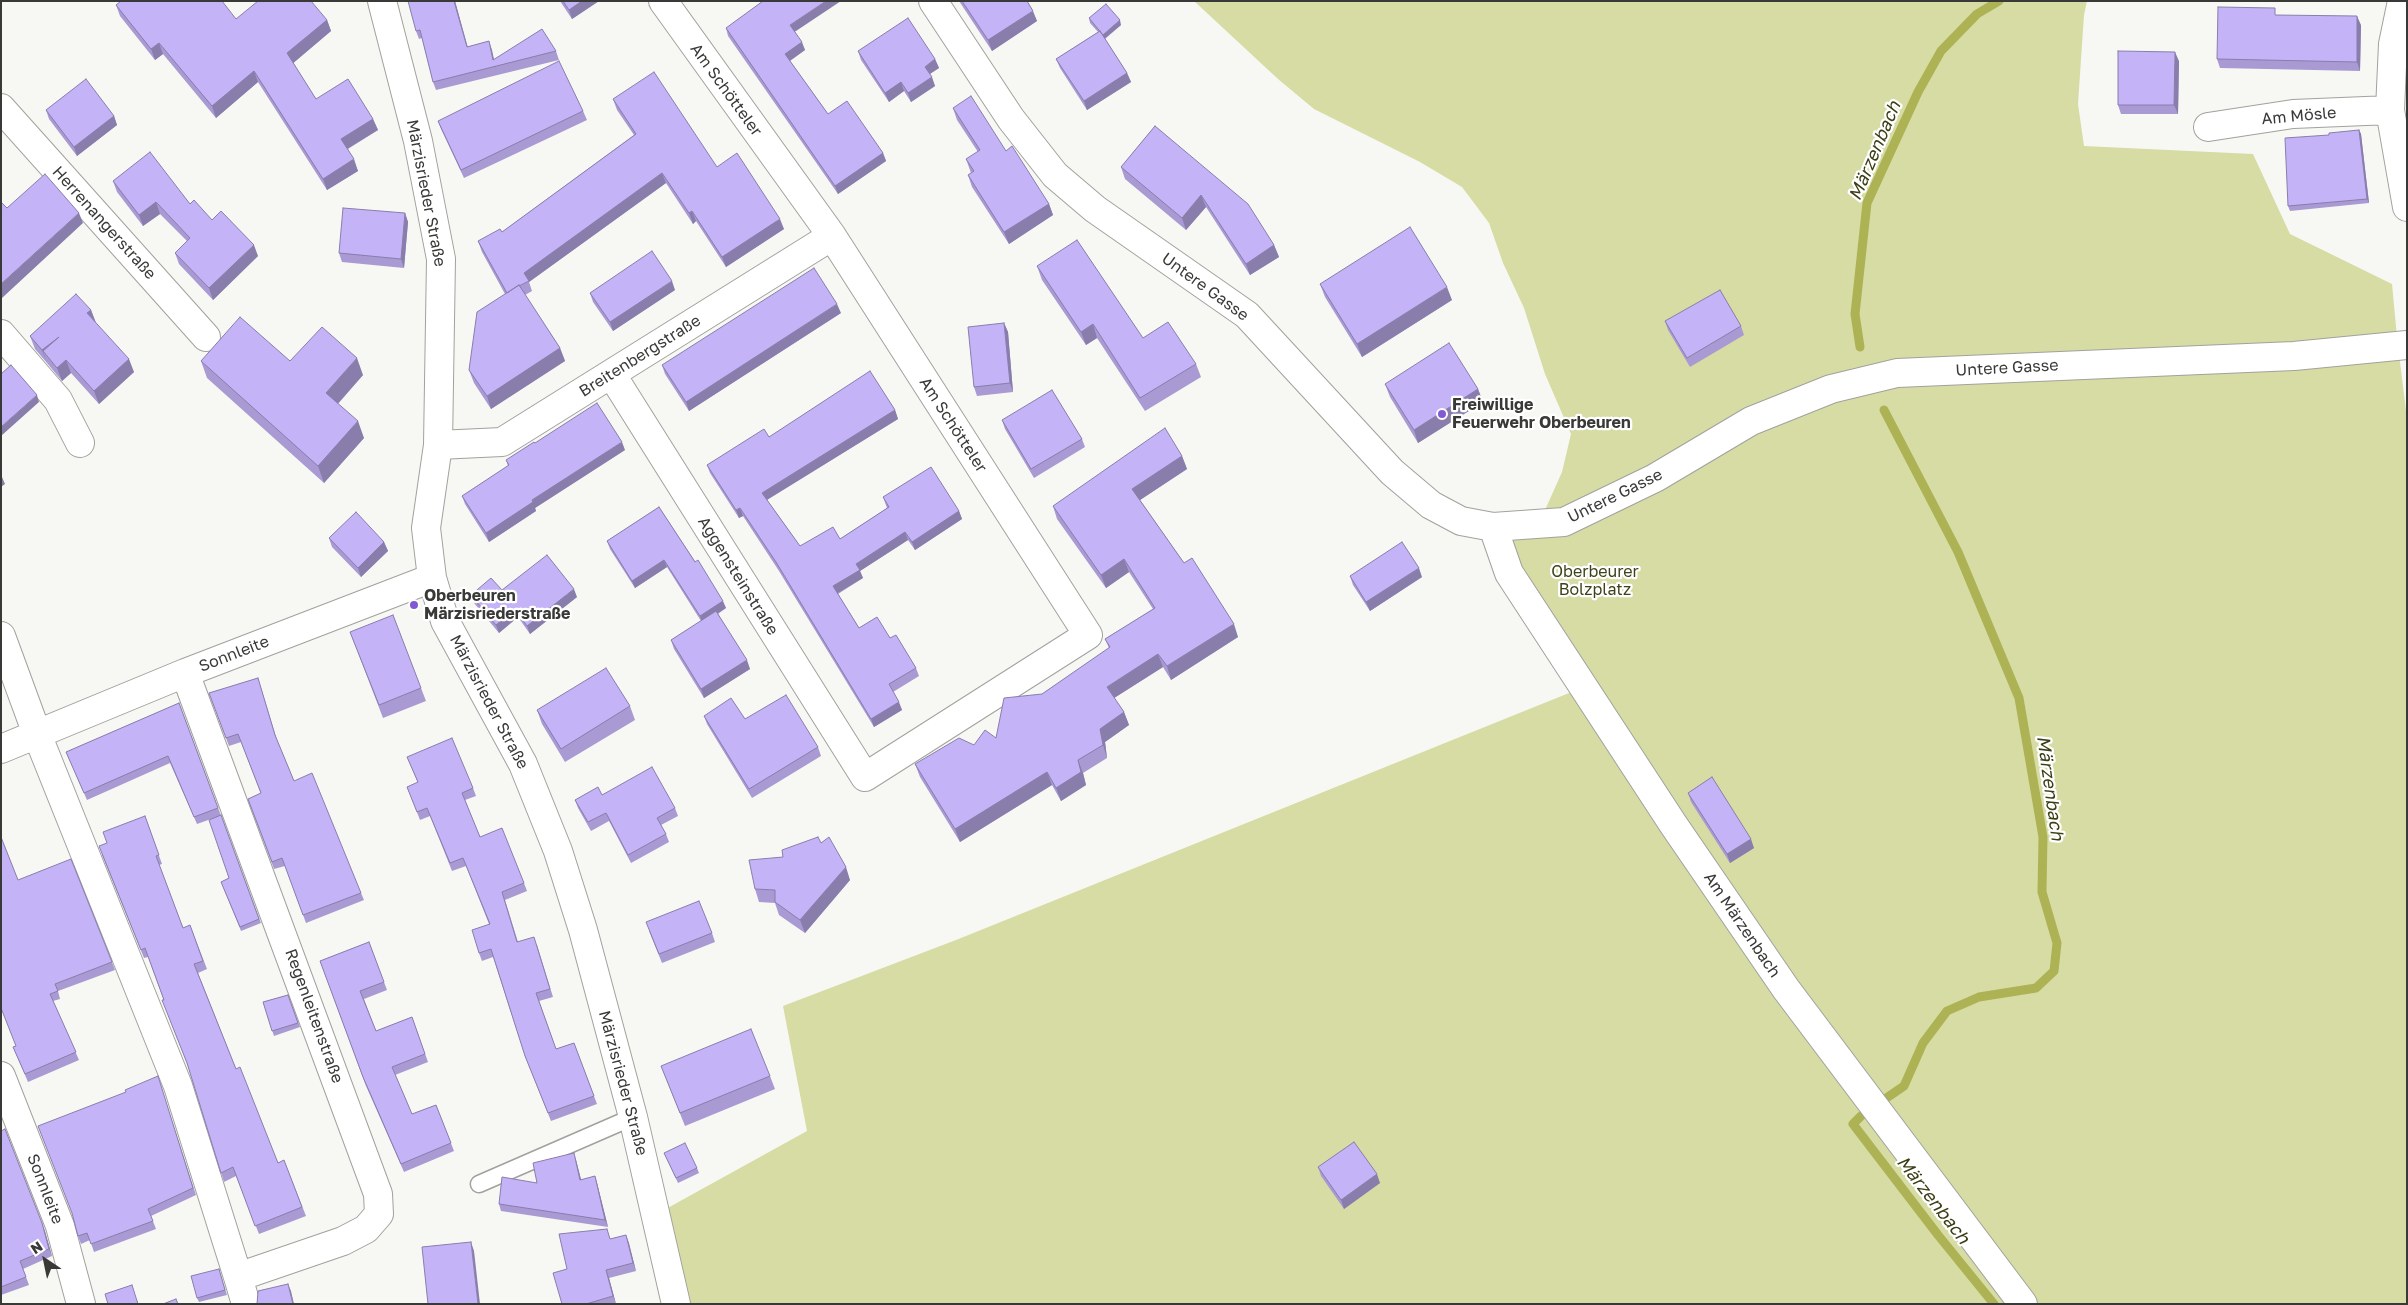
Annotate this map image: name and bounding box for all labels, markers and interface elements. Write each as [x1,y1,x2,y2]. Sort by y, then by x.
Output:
street label: Am Schötteler [686,40,766,140]
water label: Märzenbach [1844,98,1906,204]
street label: Am Mösle [2261,103,2337,129]
street label: Märzisrieder Straße [402,118,450,268]
street label: Herrenangerstraße [48,162,160,284]
street label: Untere Gasse [1158,249,1252,325]
street label: Breitenbergstraße [576,311,704,401]
street label: Untere Gasse [1955,356,2059,380]
street label: Am Schötteler [915,374,991,476]
place label: Freiwillige Feuerwehr Oberbeuren [1452,395,1631,433]
marker: Freiwillige Feuerwehr Oberbeuren [1436,408,1448,420]
street label: Untere Gasse [1565,465,1665,527]
street label: Aggensteinstraße [694,513,782,639]
park label: Oberbeurer Bolzplatz [1551,562,1639,600]
place label: Oberbeuren Märzisriederstraße [424,586,571,624]
marker: Oberbeuren Märzisriederstraße [408,599,420,611]
street label: Sonnleite [196,632,272,676]
street label: Märzisrieder Straße [445,632,533,772]
water label: Märzenbach [2032,734,2068,842]
street label: Am Märzenbach [1700,869,1784,981]
street label: Regenleitenstraße [281,946,347,1086]
street label: Märzisrieder Straße [594,1008,652,1158]
street label: Sonnleite [23,1151,67,1227]
water label: Märzenbach [1892,1152,1974,1248]
north arrow [20,1235,70,1285]
text: N [27,1237,45,1257]

